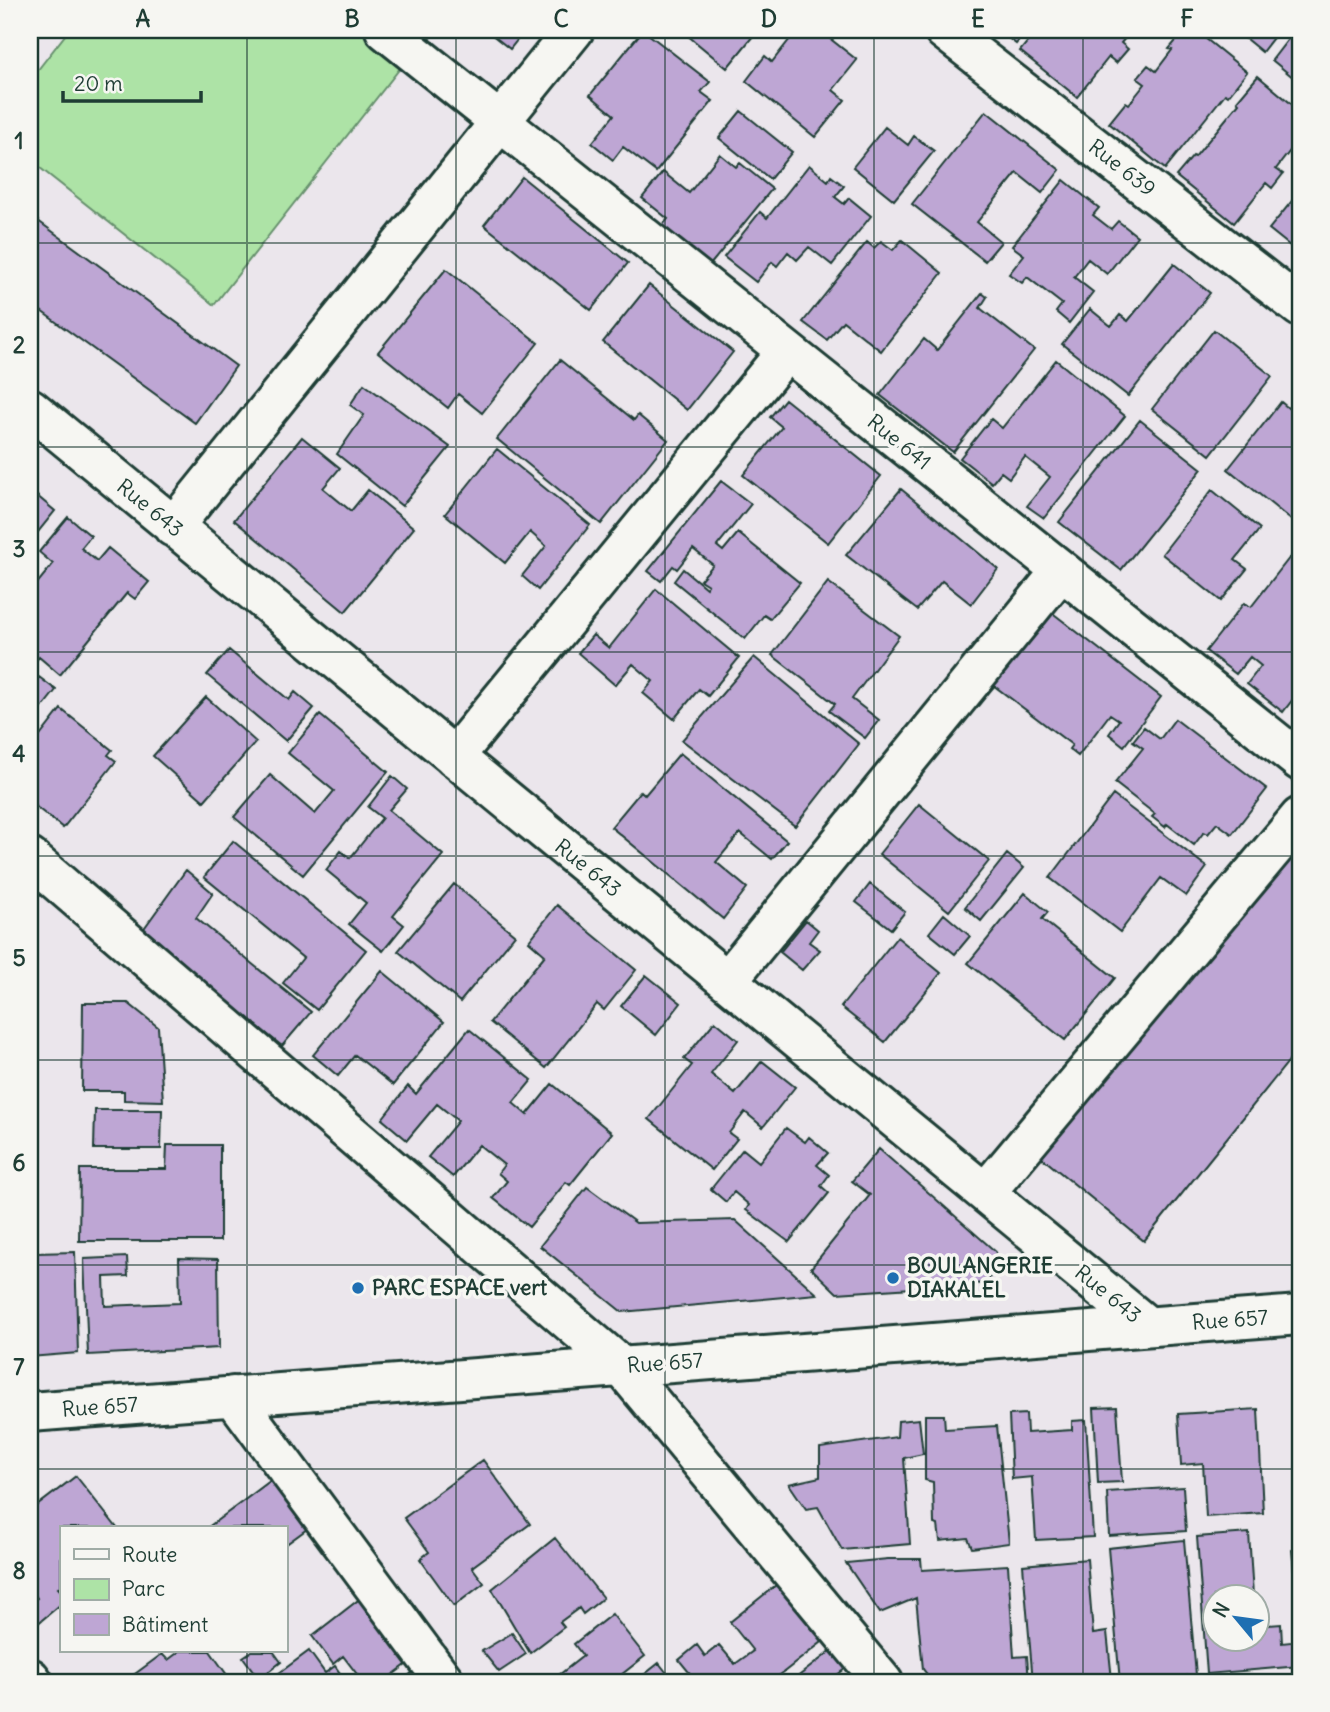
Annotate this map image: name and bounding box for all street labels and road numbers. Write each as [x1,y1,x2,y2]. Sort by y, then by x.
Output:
street label: Rue 639 [1083,133,1161,202]
street label: Rue 641 [862,408,937,475]
street label: Rue 643 [112,473,189,543]
street label: Rue 643 [550,833,627,903]
street label: Rue 643 [1070,1259,1147,1329]
street label: Rue 657 [1191,1303,1269,1336]
street label: Rue 657 [626,1346,704,1379]
street label: Rue 657 [61,1390,139,1423]

